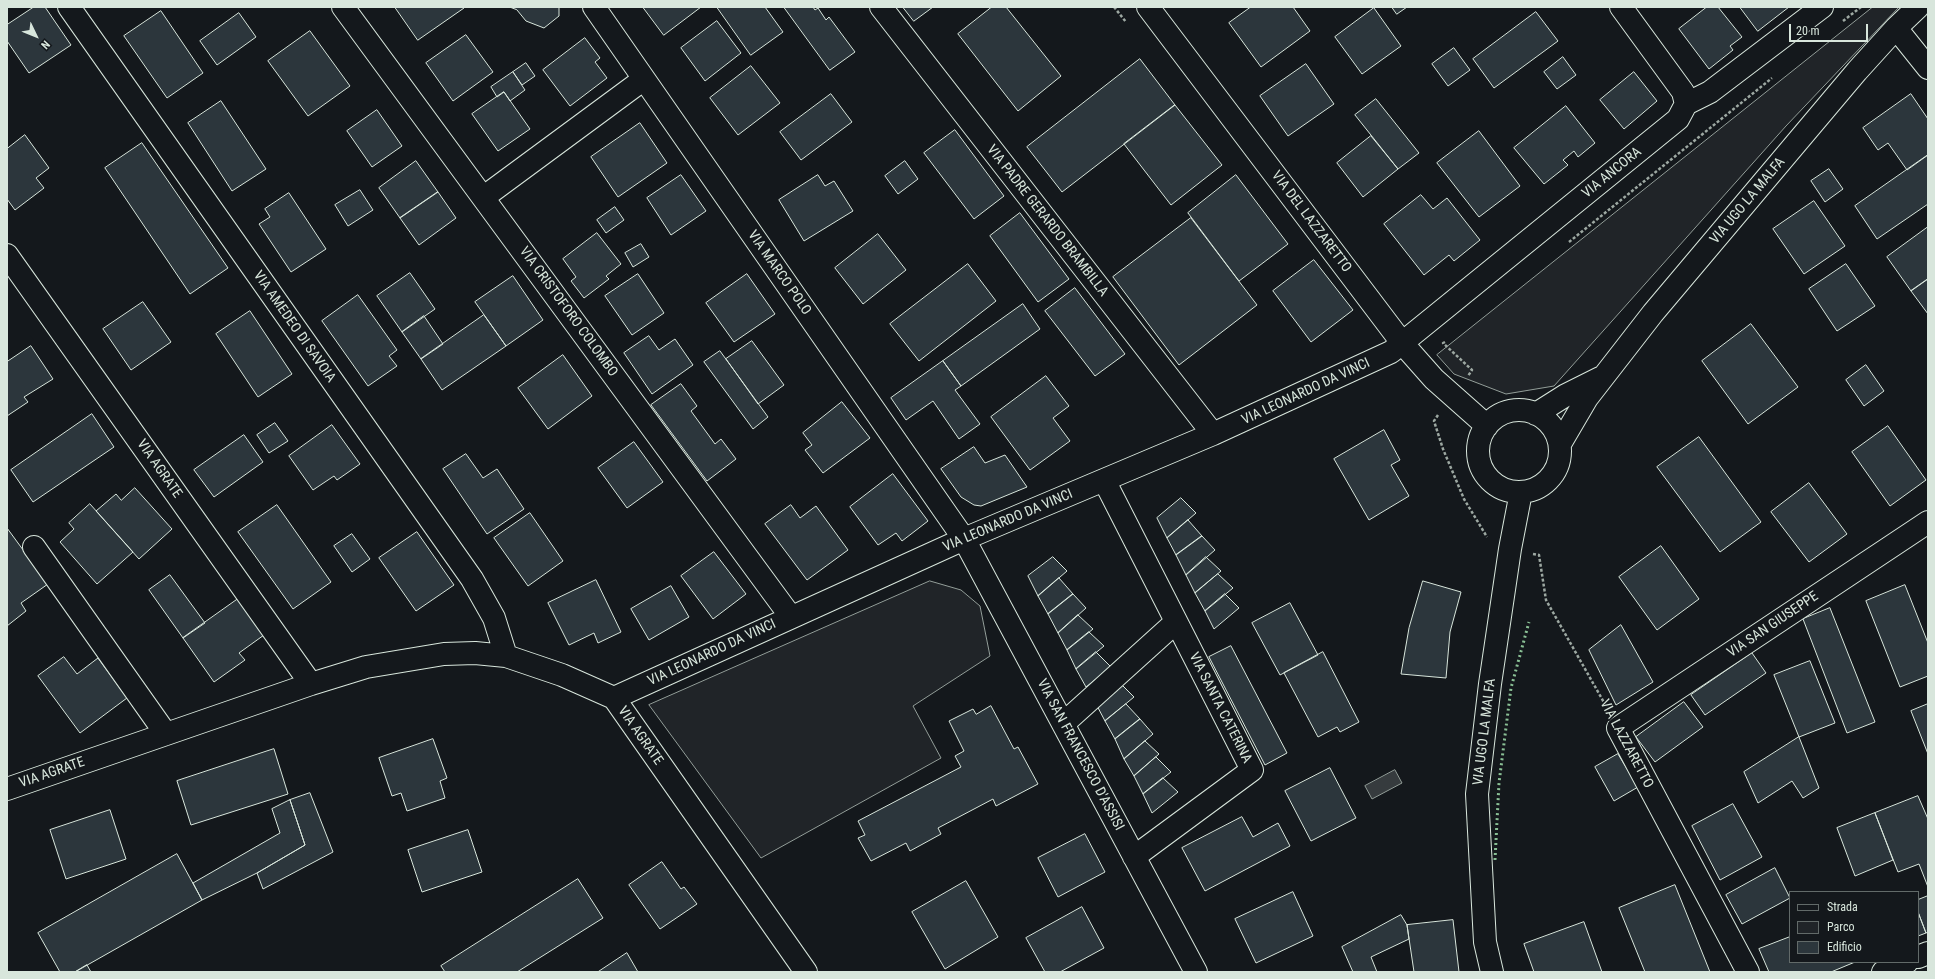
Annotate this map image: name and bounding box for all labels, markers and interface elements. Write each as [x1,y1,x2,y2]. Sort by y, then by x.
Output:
north arrow [16,16,56,56]
scale bar [1791,16,1870,42]
text: 20 m [1796,24,1820,38]
text: N [38,38,52,51]
street label: VIA PADRE GERARDO BRAMBILLA [983,142,1111,300]
street label: VIA ANCORA [1579,144,1645,202]
street label: VIA UGO LA MALFA [1707,154,1789,248]
street label: VIA DEL LAZZARETTO [1267,168,1355,276]
street label: VIA MARCO POLO [744,228,814,318]
street label: VIA CRISTOFORO COLOMBO [515,244,621,380]
street label: VIA AMEDEO DI SAVOIA [249,268,339,386]
street label: VIA LEONARDO DA VINCI [1239,355,1373,429]
street label: VIA AGRATE [133,436,185,502]
street label: VIA LEONARDO DA VINCI [941,486,1075,556]
street label: VIA SAN GIUSEPPE [1724,588,1822,662]
street label: VIA LEONARDO DA VINCI [645,616,779,690]
street label: VIA SANTA CATERINA [1185,650,1255,766]
street label: VIA SAN FRANCESCO D'ASSISI [1033,676,1127,834]
street label: VIA UGO LA MALFA [1470,678,1500,786]
street label: VIA LAZZARETTO [1596,697,1656,791]
street label: VIA AGRATE [614,703,666,769]
street label: VIA AGRATE [17,754,87,792]
legend [1789,891,1919,963]
text: Strada [1827,900,1858,914]
text: Parco [1827,920,1854,934]
text: Edificio [1827,940,1862,954]

